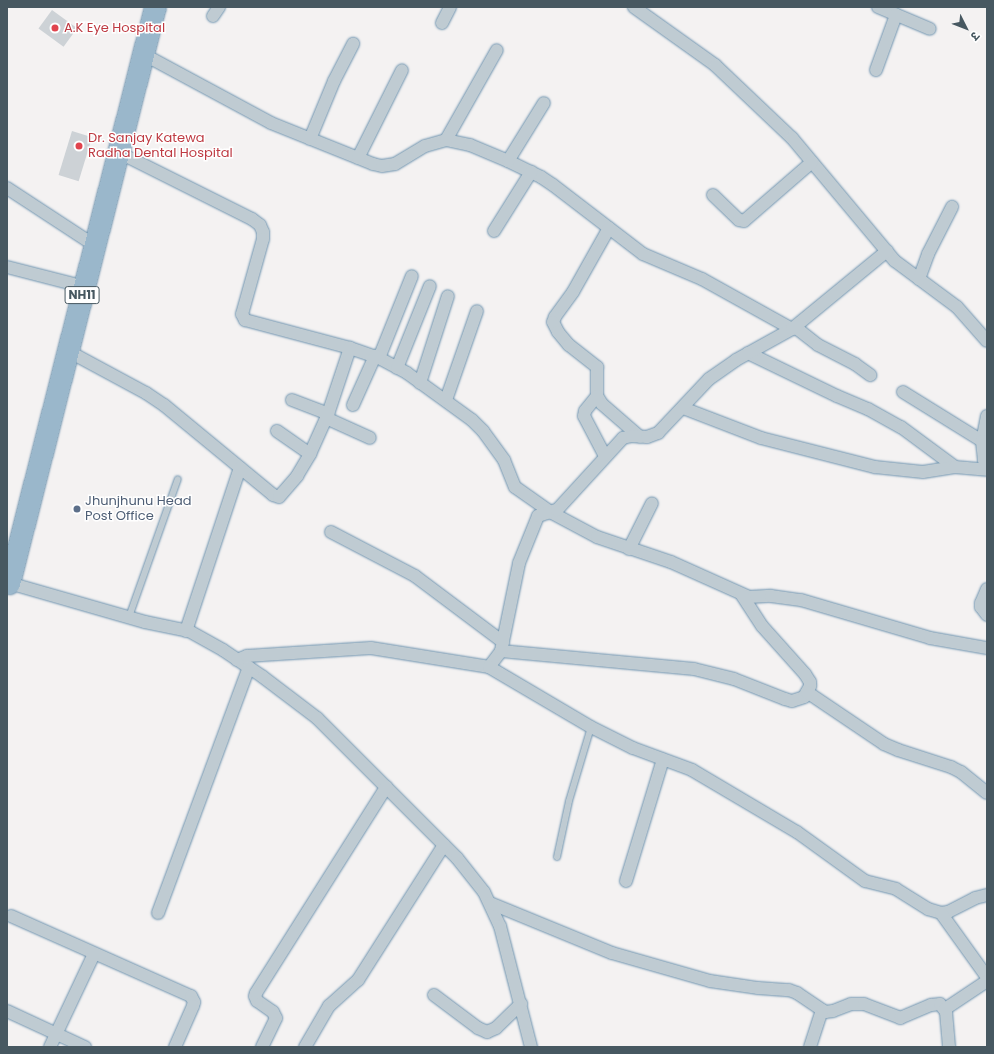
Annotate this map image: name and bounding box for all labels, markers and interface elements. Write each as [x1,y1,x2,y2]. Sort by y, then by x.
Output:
north arrow [946,8,986,48]
place label: A.K Eye Hospital [64,20,165,36]
marker: A.K Eye Hospital [49,22,61,34]
text: उ [967,28,983,44]
place label: Dr. Sanjay Katewa Radha Dental Hospital [88,131,233,162]
marker: Dr. Sanjay Katewa Radha Dental Hospital [73,140,85,152]
road number: NH11 [64,285,100,305]
place label: Jhunjhunu Head Post Office [85,494,191,525]
marker: Jhunjhunu Head Post Office [72,504,82,514]

